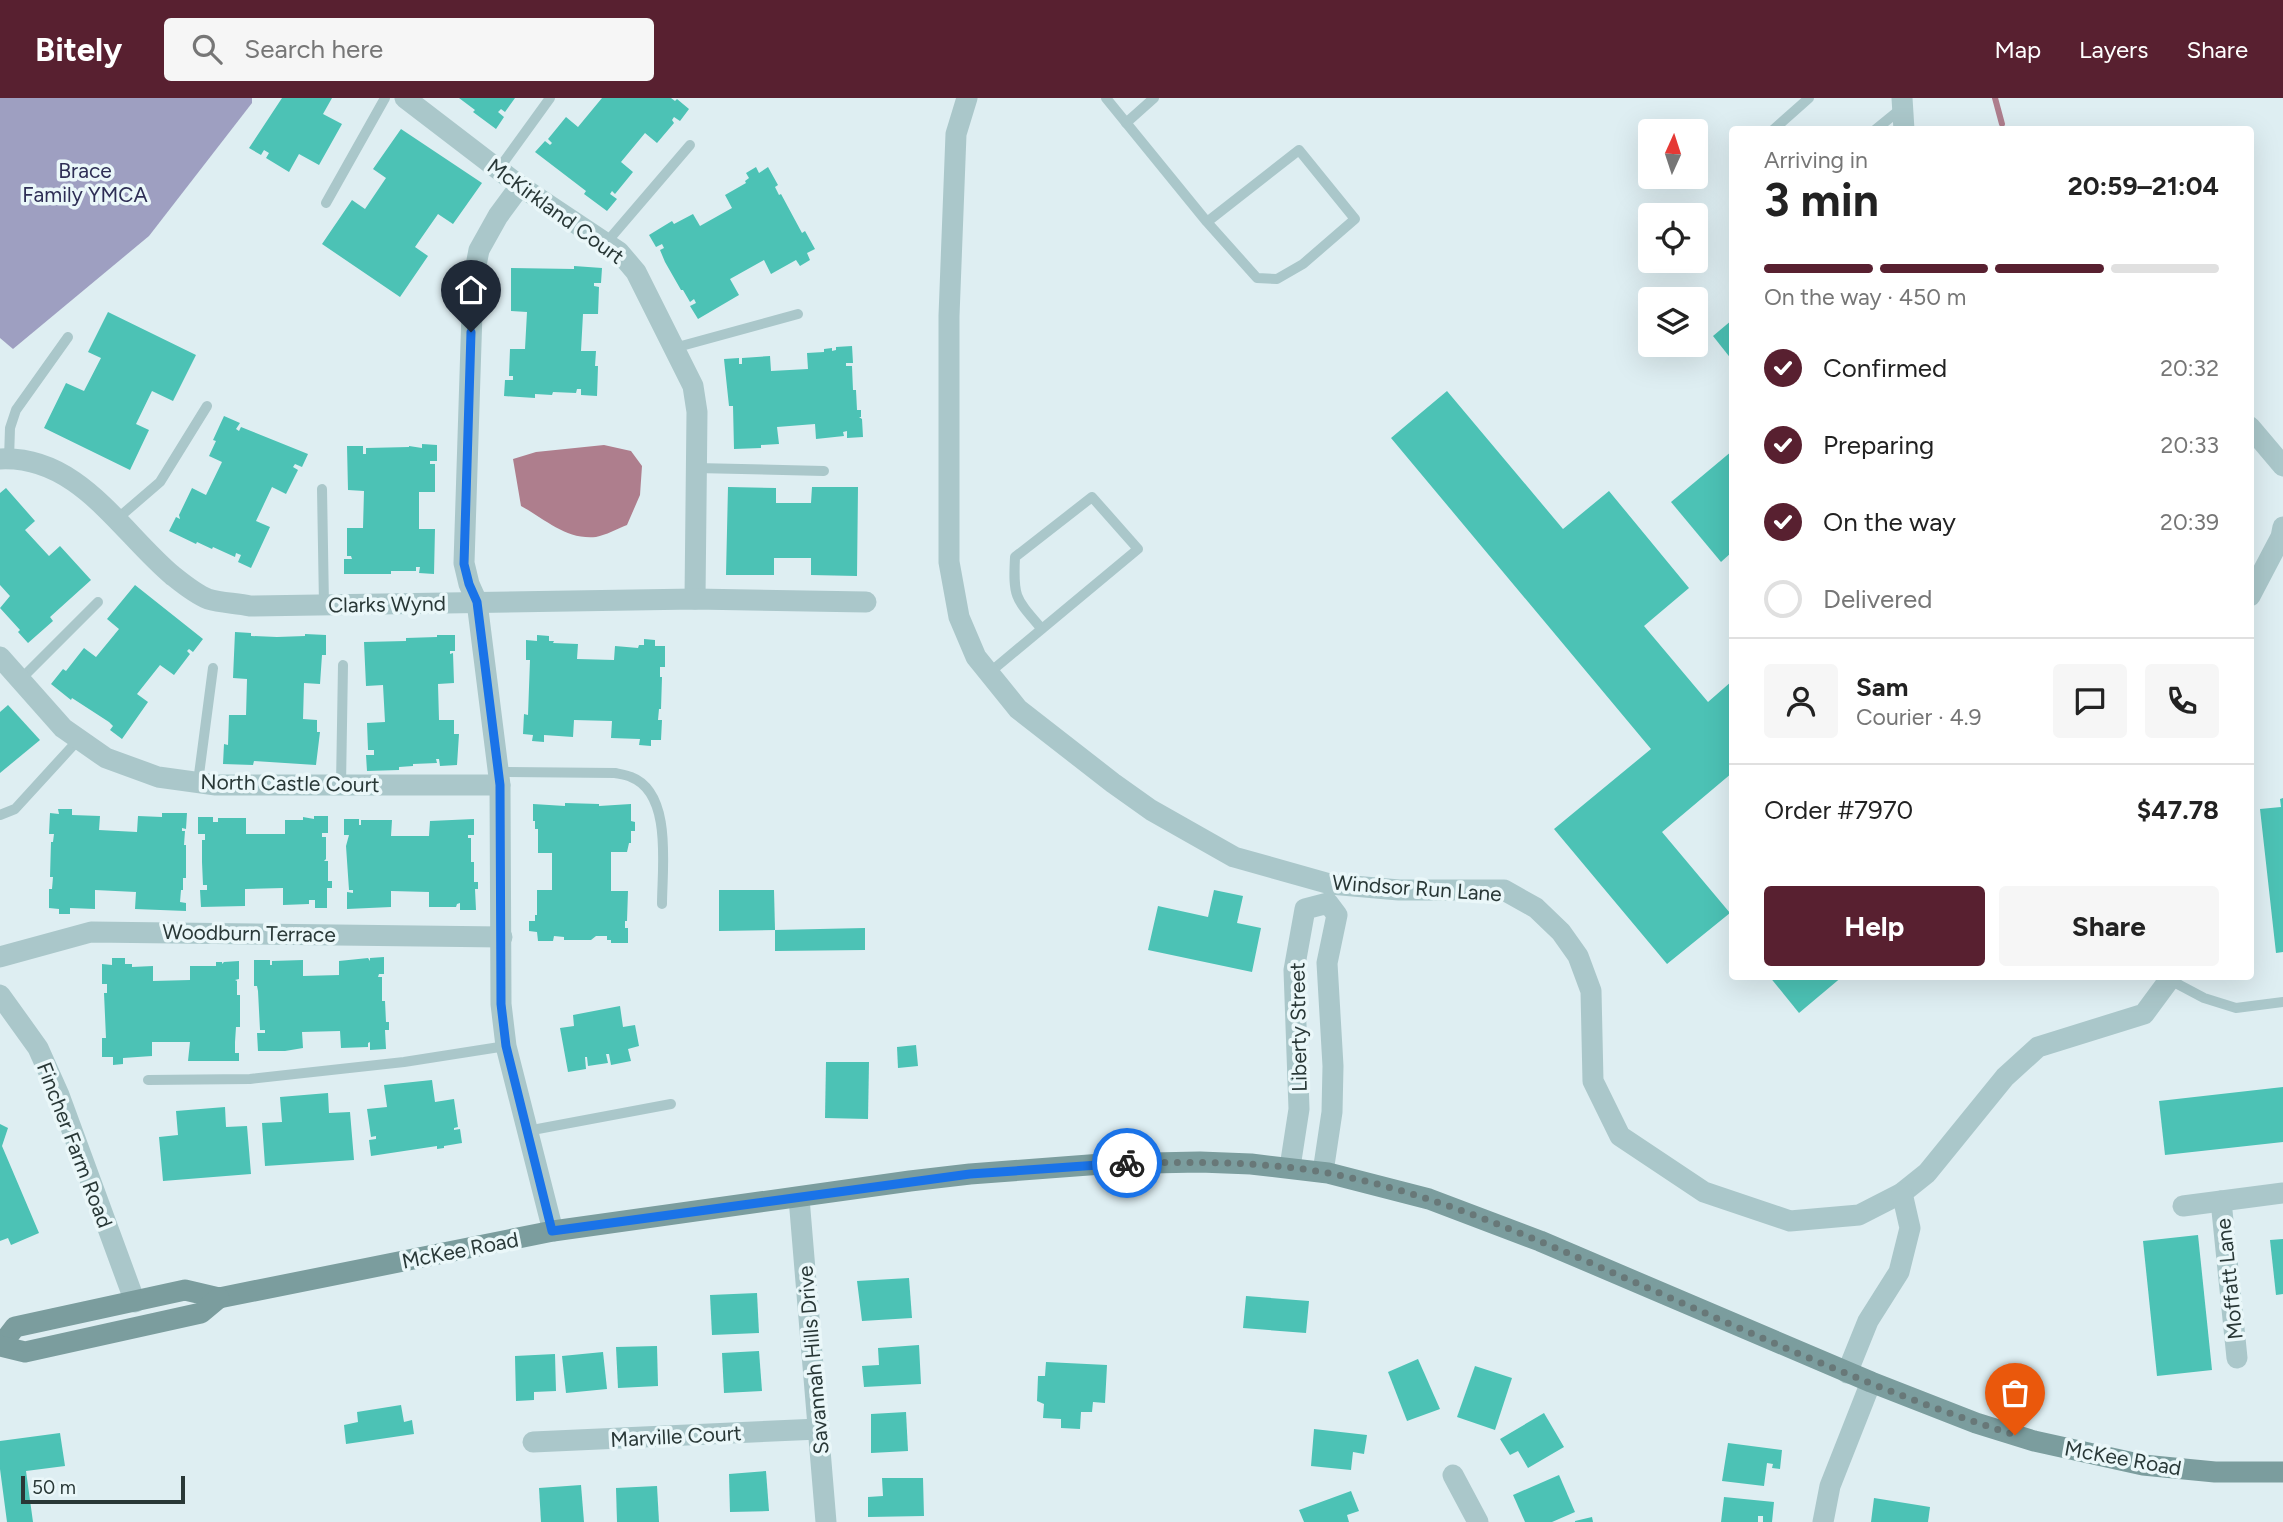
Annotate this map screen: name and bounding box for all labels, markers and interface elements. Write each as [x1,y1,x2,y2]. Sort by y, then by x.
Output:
search box [164,18,654,81]
text: Bitely [35,30,122,69]
icon: search [188,30,226,68]
text: Search here [244,33,383,65]
text: Map [1994,35,2041,64]
text: Layers [2079,35,2148,64]
text: Share [2186,35,2248,64]
north arrow [1638,119,1708,189]
map controls [1638,119,1708,357]
text: Arriving in [1764,146,1868,174]
street label: McKirkland Court [483,153,629,269]
park label: Brace Family YMCA [22,158,148,207]
text: 20:59–21:04 [2068,170,2219,202]
text: 3 min [1764,172,1879,228]
button: locate [1638,203,1708,273]
pin [441,260,501,332]
icon: home [452,271,490,309]
text: On the way · 450 m [1764,283,1966,311]
button: layers [1638,287,1708,357]
icon: check [1764,349,1802,387]
text: Confirmed [1823,352,1947,384]
text: 20:32 [2160,354,2219,382]
icon: check [1764,426,1802,464]
text: Preparing [1823,429,1934,461]
text: 20:33 [2161,431,2219,459]
icon: check [1764,503,1802,541]
text: On the way [1823,506,1956,538]
text: 20:39 [2160,508,2219,536]
text: Delivered [1823,583,1932,615]
street label: Clarks Wynd [328,590,446,618]
button: person [1764,664,1838,738]
button: chat [2053,664,2127,738]
button: phone [2145,664,2219,738]
text: Sam [1856,671,1908,703]
text: Courier · 4.9 [1856,703,1982,731]
street label: North Castle Court [200,769,380,797]
text: Order #7970 [1764,794,1913,826]
text: $47.78 [2137,794,2219,826]
street label: Windsor Run Lane [1331,870,1503,906]
button: Help [1764,886,1985,966]
button: Share [1999,886,2219,966]
street label: Woodburn Terrace [162,919,336,947]
street label: Liberty Street [1284,962,1312,1092]
street label: Fincher Farm Road [32,1059,118,1231]
courier [1092,1128,1162,1198]
icon: bike [1108,1144,1146,1182]
street label: Moffatt Lane [2210,1217,2248,1341]
street label: McKee Road [400,1226,520,1274]
street label: Savannah Hills Drive [792,1265,834,1455]
pin [1985,1363,2045,1435]
icon: bag [1996,1374,2034,1412]
street label: Marville Court [610,1420,742,1452]
street label: McKee Road [2063,1435,2183,1481]
scale bar [21,1473,186,1505]
text: 50 m [32,1476,76,1499]

